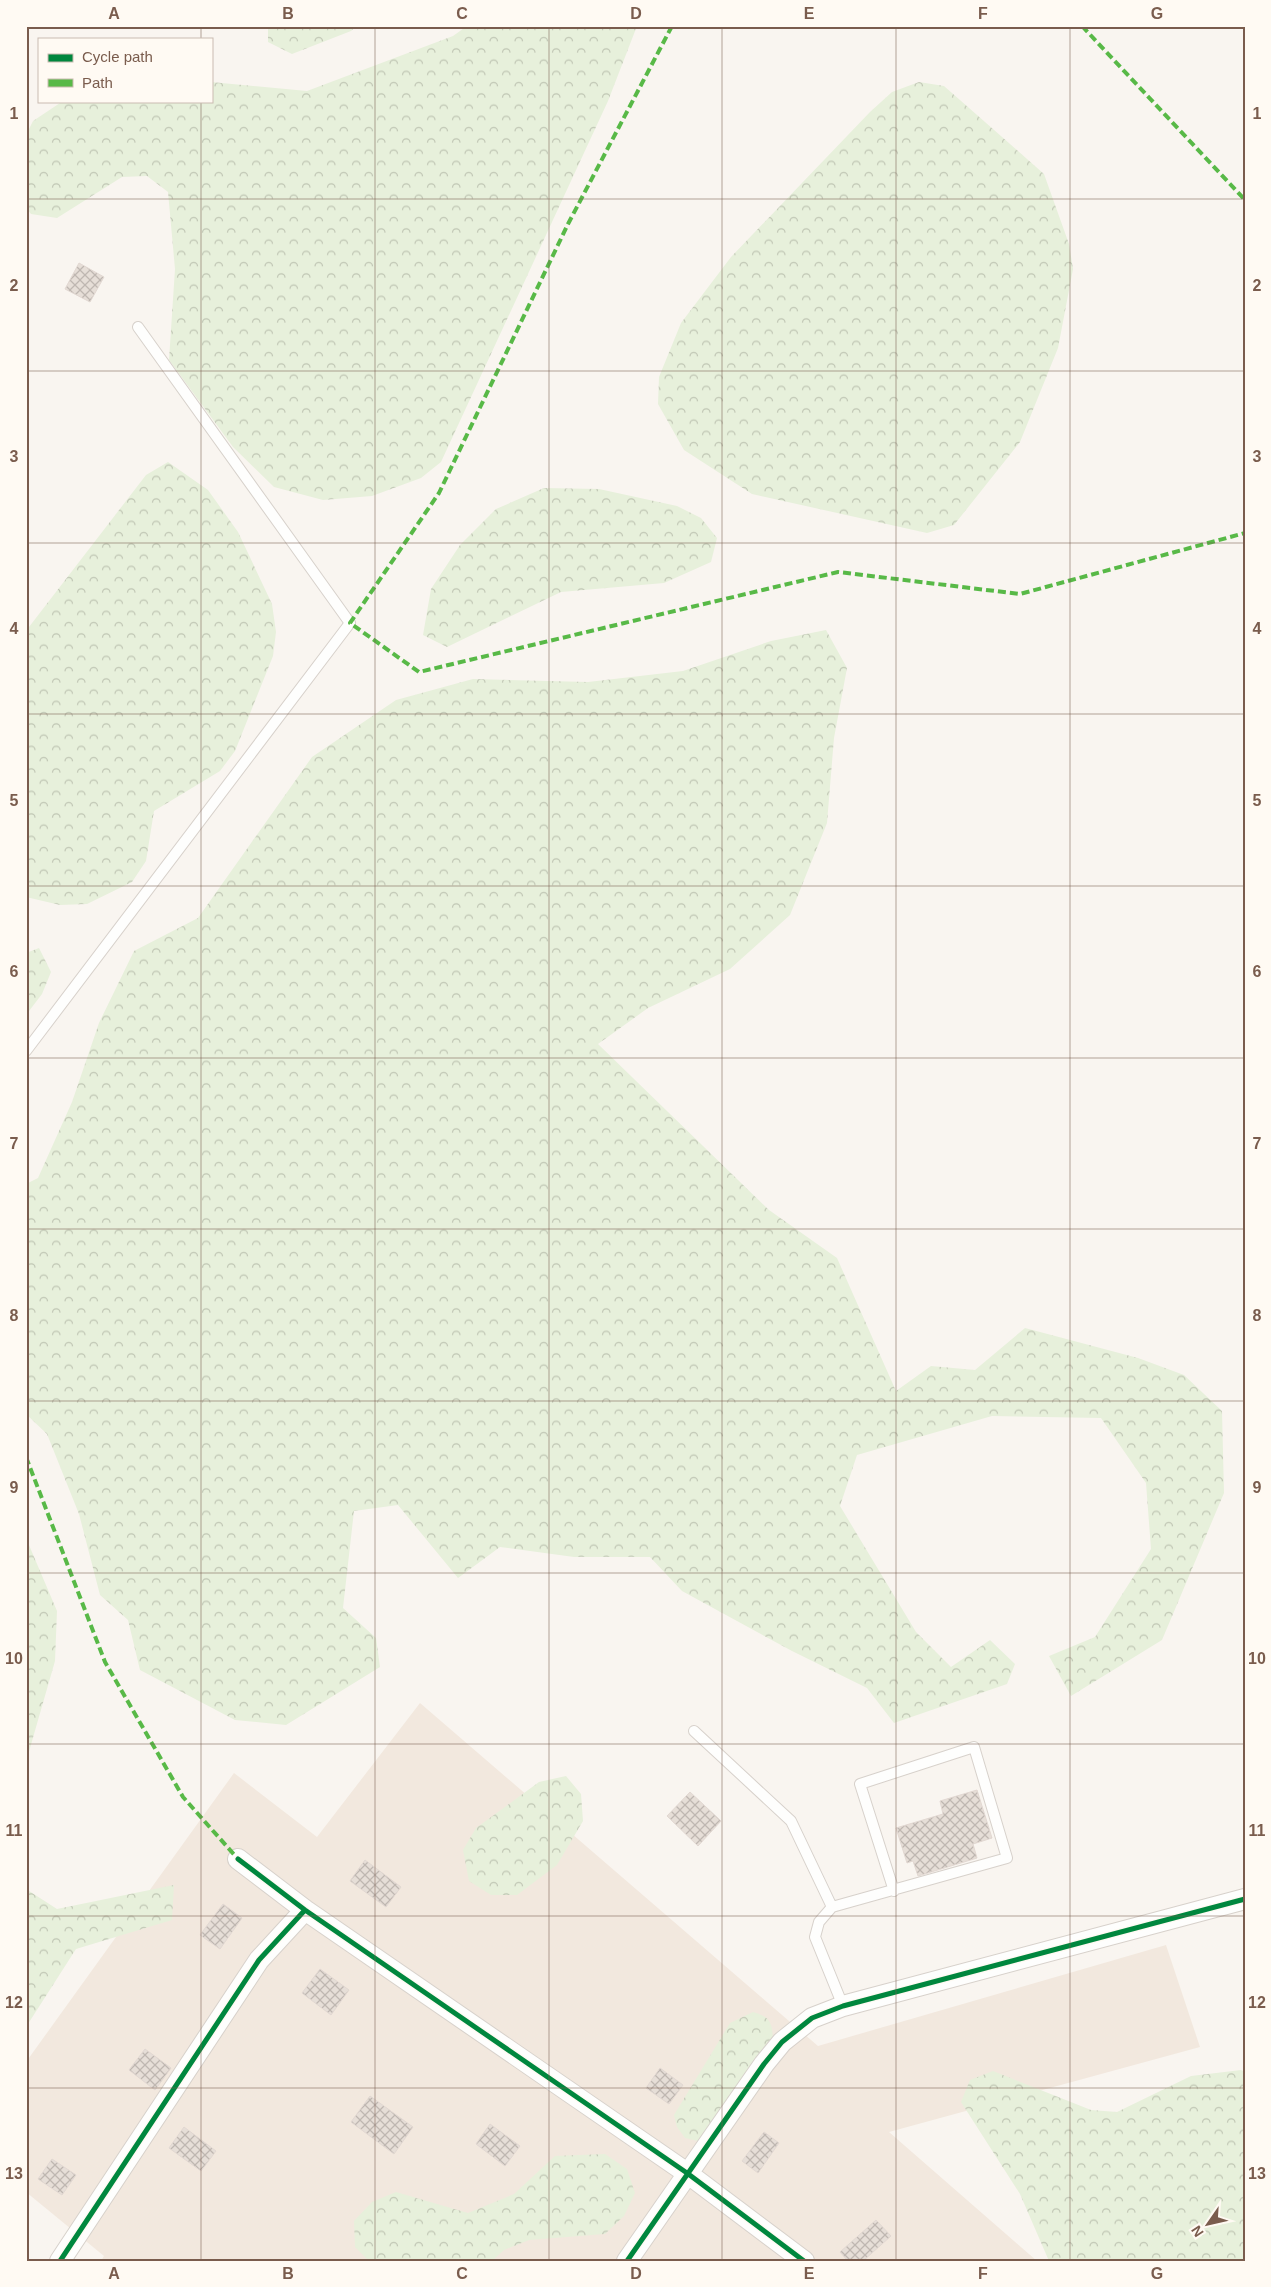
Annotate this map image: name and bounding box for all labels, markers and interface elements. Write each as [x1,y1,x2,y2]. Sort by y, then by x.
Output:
text: A [108,5,120,22]
text: B [282,5,294,22]
text: C [456,5,468,22]
text: D [630,5,642,22]
text: E [804,5,815,22]
text: F [978,5,988,22]
text: G [1151,5,1163,22]
legend [38,38,212,102]
text: Cycle path [82,48,153,65]
text: Path [82,74,113,91]
text: 1 [10,105,19,122]
text: 1 [1253,105,1262,122]
text: 2 [10,277,19,294]
text: 2 [1253,277,1262,294]
text: 3 [10,448,19,465]
text: 3 [1253,448,1262,465]
text: 4 [10,620,19,637]
text: 4 [1253,620,1262,637]
text: 5 [10,792,19,809]
text: 5 [1253,792,1262,809]
text: 6 [10,963,19,980]
text: 6 [1253,963,1262,980]
text: 7 [10,1135,19,1152]
text: 7 [1253,1135,1262,1152]
text: 8 [10,1307,19,1324]
text: 8 [1253,1307,1262,1324]
text: 9 [10,1479,19,1496]
text: 9 [1253,1479,1262,1496]
text: 10 [5,1650,23,1667]
text: 10 [1248,1650,1266,1667]
text: 11 [6,1822,23,1839]
text: 11 [1249,1822,1266,1839]
text: 12 [5,1994,23,2011]
text: 12 [1248,1994,1266,2011]
text: 13 [5,2165,23,2182]
text: 13 [1248,2165,1266,2182]
north arrow [1184,2200,1234,2250]
text: N [1188,2223,1207,2240]
text: A [108,2265,120,2282]
text: B [282,2265,294,2282]
text: C [456,2265,468,2282]
text: D [630,2265,642,2282]
text: E [804,2265,815,2282]
text: F [978,2265,988,2282]
text: G [1151,2265,1163,2282]

